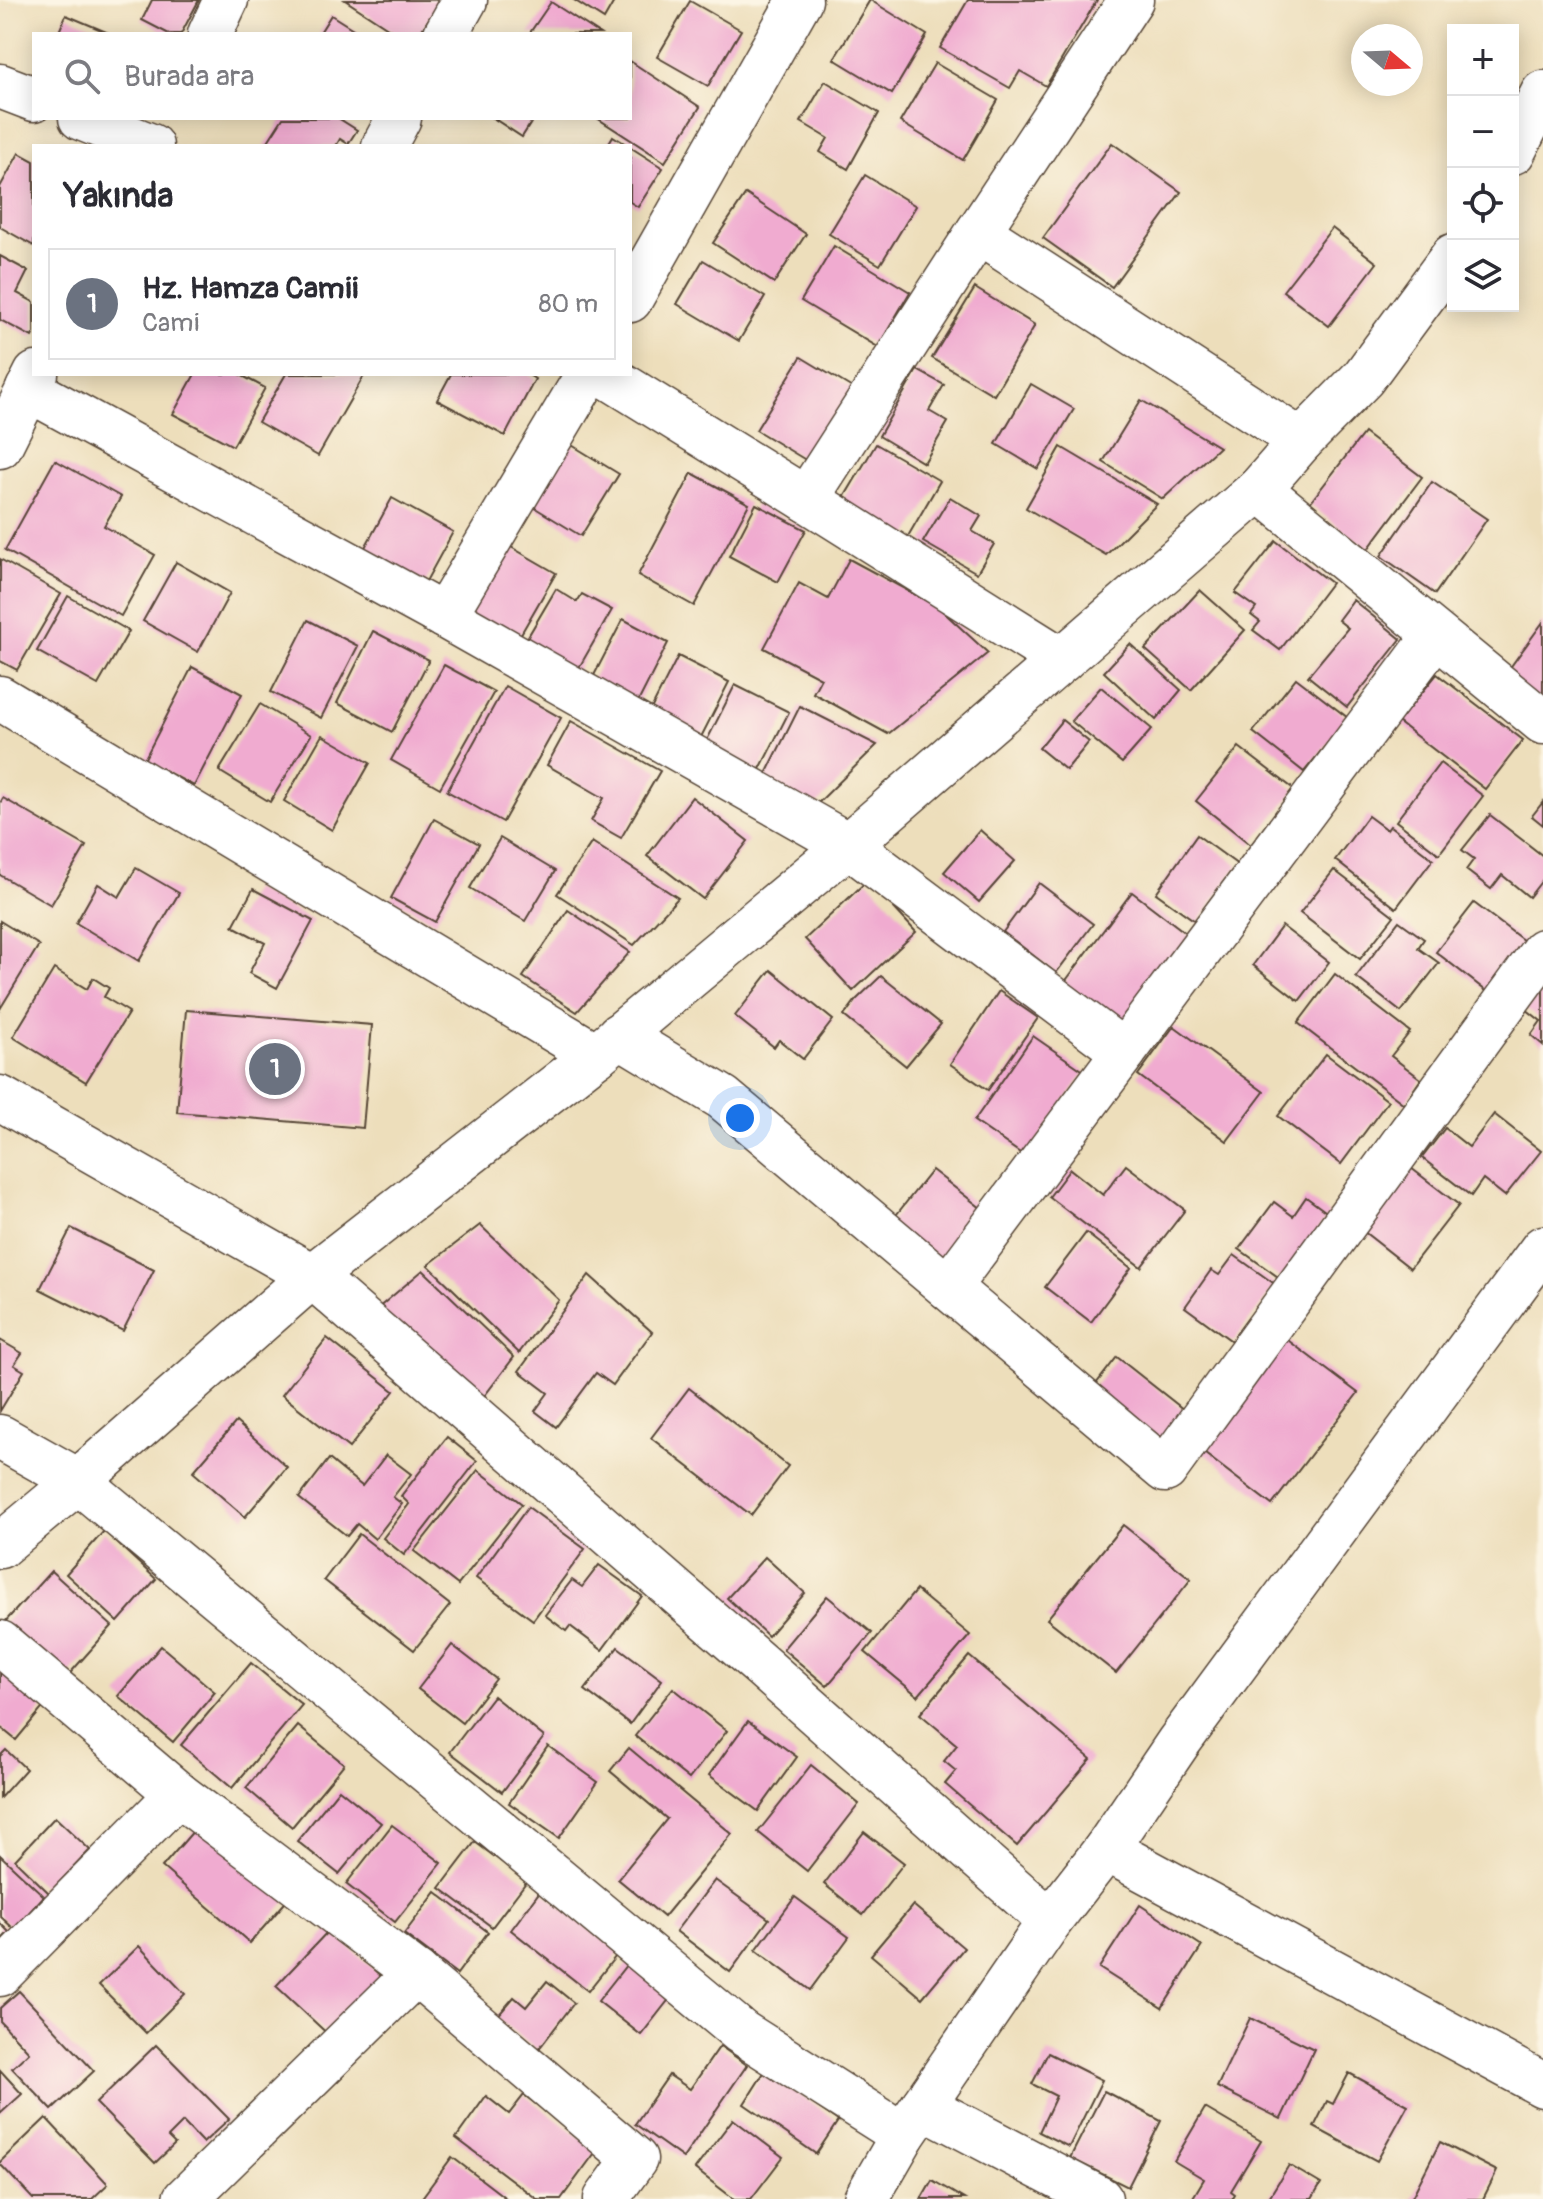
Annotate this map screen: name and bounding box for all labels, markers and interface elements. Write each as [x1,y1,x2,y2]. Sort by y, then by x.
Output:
north arrow [1351,24,1423,96]
map controls [1447,24,1519,312]
button: + [1447,24,1519,96]
search box [32,32,632,120]
icon: search [60,54,104,98]
text: Burada ara [124,58,255,95]
button: − [1447,96,1519,168]
button: locate [1447,168,1519,240]
text: Yakında [64,175,173,218]
button: layers [1447,240,1519,312]
text: Hz. Hamza Camii [142,270,358,307]
text: 1 [87,288,97,320]
text: 80 m [538,288,598,320]
text: Cami [142,307,199,339]
pin: 1 [249,1039,301,1099]
your location [720,1098,760,1138]

